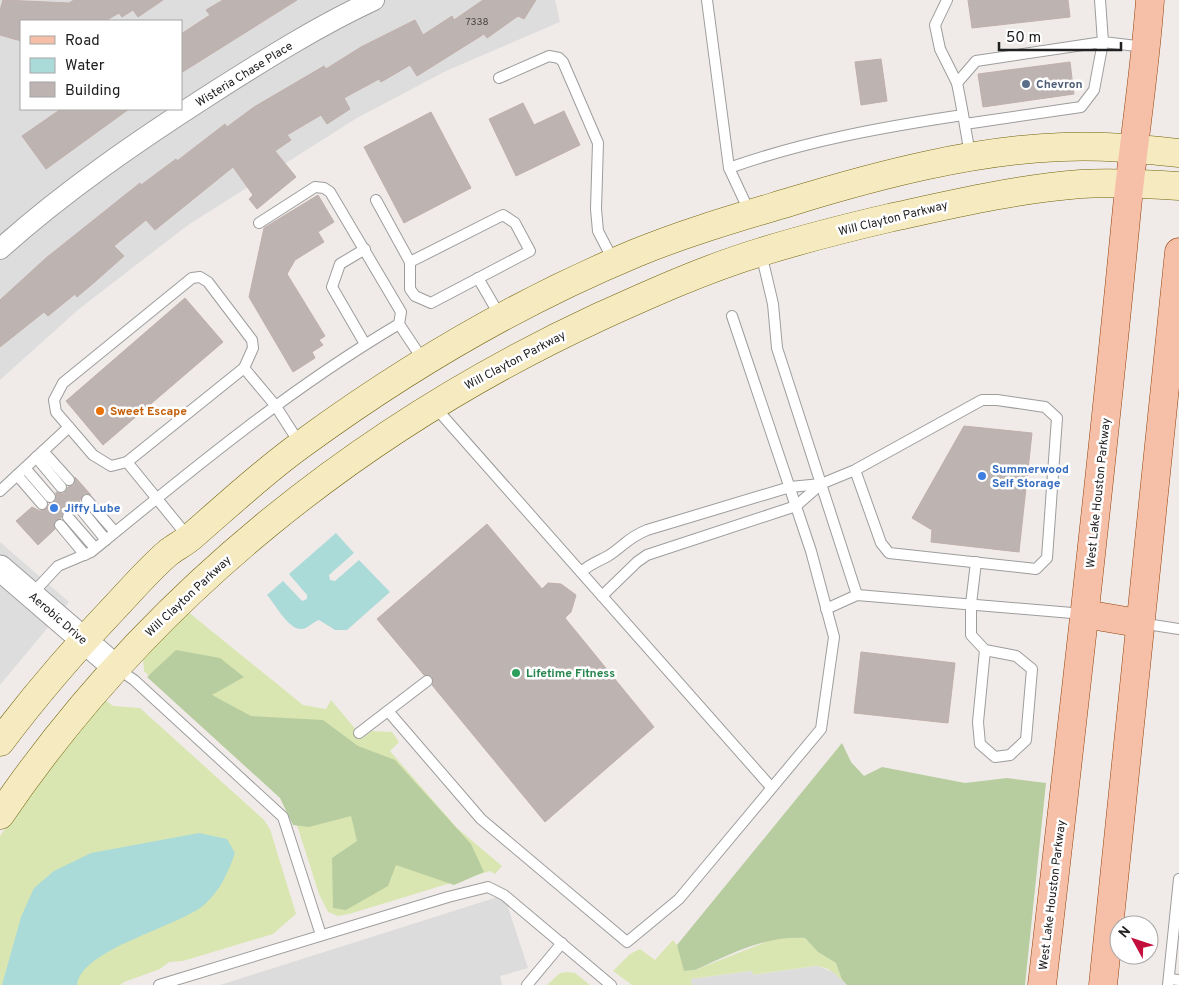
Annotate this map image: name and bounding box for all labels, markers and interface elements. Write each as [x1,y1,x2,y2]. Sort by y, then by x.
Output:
house number: 7338 [465,16,489,29]
legend [20,20,182,110]
scale bar [999,20,1122,52]
text: 50 m [1006,29,1041,48]
text: Road [65,32,100,51]
street label: Wisteria Chase Place [193,38,296,111]
text: Water [65,57,105,76]
place label: Chevron [1036,77,1083,93]
marker: Chevron [1020,78,1032,90]
text: Building [65,82,120,101]
street label: Will Clayton Parkway [837,198,950,240]
street label: Will Clayton Parkway [462,327,569,394]
place label: Sweet Escape [110,404,187,420]
marker: Sweet Escape [94,405,106,417]
street label: West Lake Houston Parkway [1083,417,1115,569]
place label: Summerwood Self Storage [992,462,1069,492]
marker: Summerwood Self Storage [976,470,988,482]
place label: Jiffy Lube [64,501,121,517]
marker: Jiffy Lube [48,502,60,514]
street label: Will Clayton Parkway [142,553,235,641]
street label: Aerobic Drive [25,589,90,649]
place label: Lifetime Fitness [526,666,615,682]
marker: Lifetime Fitness [510,667,522,679]
street label: West Lake Houston Parkway [1036,819,1070,971]
north arrow [1109,915,1159,965]
text: N [1115,923,1135,942]

